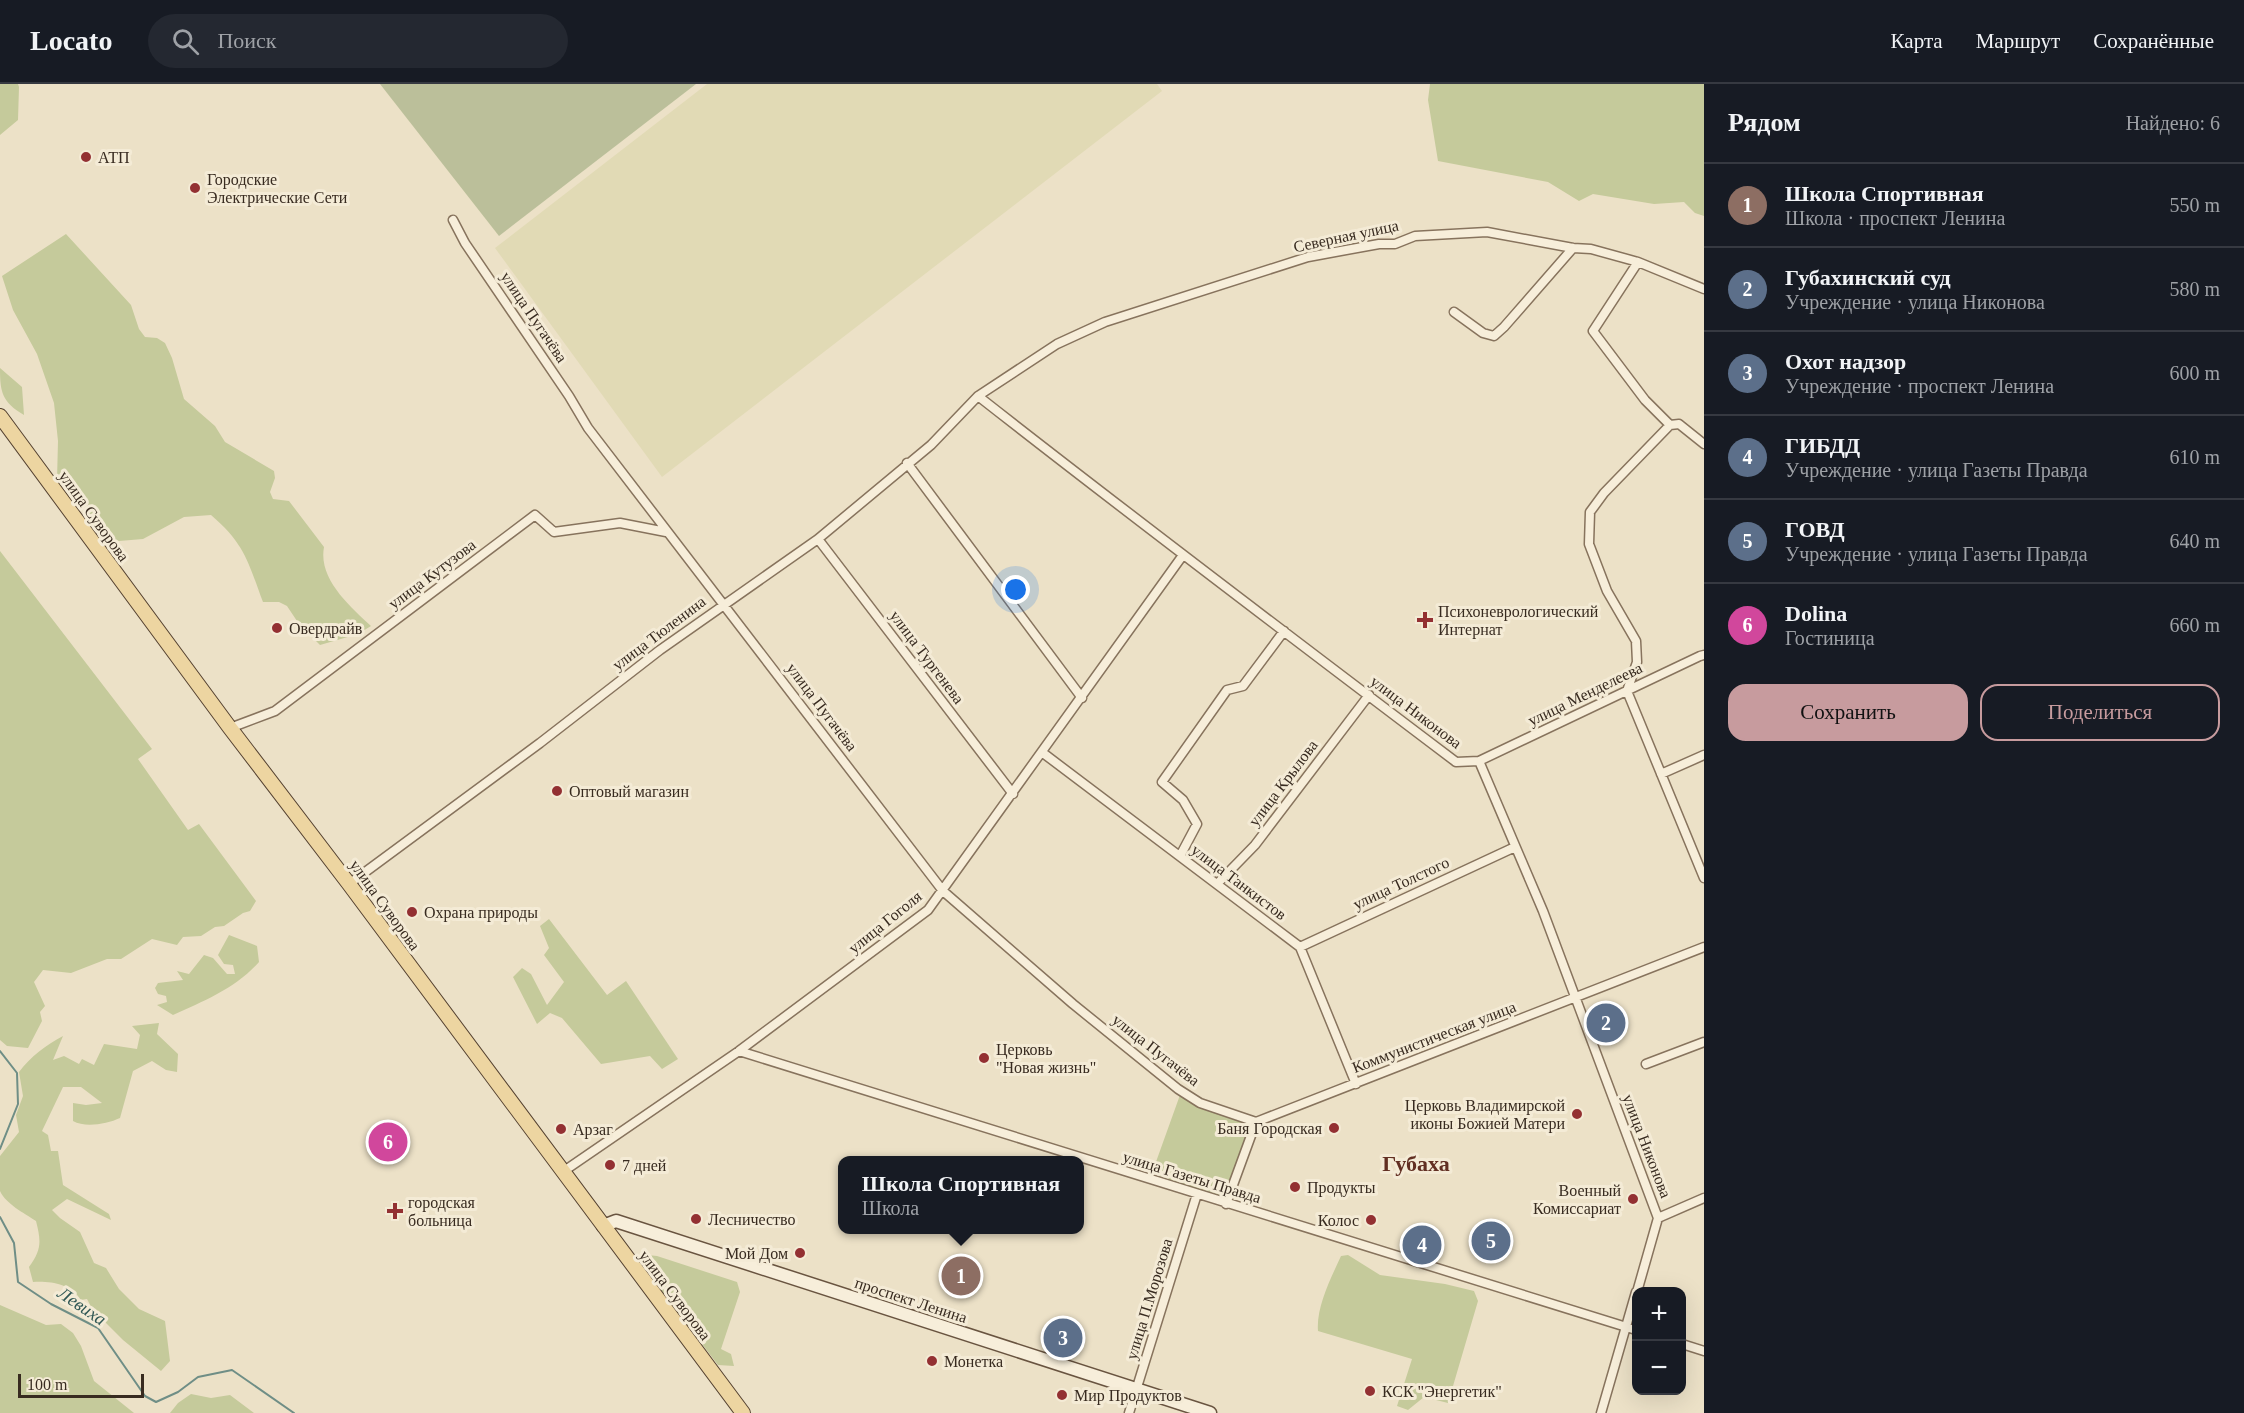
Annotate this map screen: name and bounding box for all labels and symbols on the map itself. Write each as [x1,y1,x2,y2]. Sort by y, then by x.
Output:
place label: АТП [98,149,130,166]
marker: АТП [79,150,93,164]
place label: Городские Электрические Сети [207,171,348,207]
marker: Городские Электрические Сети [188,181,202,195]
street label: Северная улица [1292,217,1400,256]
street label: улица Пугачёва [497,268,571,366]
street label: улица Суворова [55,467,133,565]
street label: улица Кутузова [385,536,479,613]
your location [1001,575,1030,604]
street label: улица Тюленина [609,593,709,674]
place label: Психоневрологический Интернат [1438,603,1599,639]
street label: улица Тургенева [886,607,968,707]
marker: Психоневрологический Интернат [1416,611,1434,629]
place label: Овердрайв [289,620,363,638]
marker: Овердрайв [270,621,284,635]
street label: улица Менделеева [1525,659,1645,730]
street label: улица Пугачёва [783,660,861,755]
street label: улица Никонова [1367,672,1465,753]
street label: улица Крылова [1245,737,1322,830]
place label: Оптовый магазин [569,783,689,800]
marker: Оптовый магазин [550,784,564,798]
street label: улица Танкистов [1188,841,1290,924]
street label: улица Толстого [1350,853,1452,914]
street label: улица Суворова [346,856,424,954]
street label: улица Гоголя [845,887,926,957]
place label: Охрана природы [424,904,538,922]
marker: Охрана природы [405,905,419,919]
street label: Коммунистическая улица [1350,998,1519,1077]
pin: 2 [1586,1000,1626,1046]
street label: улица Пугачёва [1109,1011,1203,1090]
place label: Церковь "Новая жизнь" [996,1041,1096,1076]
marker: Церковь "Новая жизнь" [977,1051,991,1065]
street label: улица Никонова [1618,1092,1675,1201]
place label: Церковь Владимирской иконы Божией Матери [1405,1097,1565,1133]
marker: Церковь Владимирской иконы Божией Матери [1570,1107,1584,1121]
pin: 6 [368,1120,408,1164]
place label: Баня Городская [1217,1120,1323,1138]
place label: Арзаг [573,1121,613,1139]
marker: Баня Городская [1327,1121,1341,1135]
marker: Арзаг [554,1122,568,1136]
street label: улица Газеты Правда [1121,1148,1263,1207]
district label: Губаха [1382,1151,1450,1176]
place label: 7 дней [622,1157,667,1175]
marker: 7 дней [603,1158,617,1172]
place label: Продукты [1307,1179,1376,1197]
marker: Продукты [1288,1180,1302,1194]
place label: Военный Комиссариат [1533,1182,1621,1218]
marker: Военный Комиссариат [1626,1192,1640,1206]
place label: городская больница [408,1194,476,1230]
marker: городская больница [386,1202,404,1220]
place label: Лесничество [708,1211,796,1228]
marker: Лесничество [689,1212,703,1226]
place label: Колос [1318,1212,1359,1229]
marker: Колос [1364,1213,1378,1227]
pin: 5 [1472,1218,1510,1264]
pin: 4 [1402,1222,1442,1268]
street label: улица П.Морозова [1123,1236,1176,1362]
place label: Мой Дом [725,1245,788,1263]
marker: Мой Дом [793,1246,807,1260]
street label: улица Суворова [635,1247,714,1344]
pin: 1 [942,1254,980,1298]
street label: проспект Ленина [852,1274,969,1327]
water label: Левиха [53,1282,110,1329]
pin: 3 [1044,1316,1082,1360]
place label: Монетка [944,1353,1003,1370]
marker: Монетка [925,1354,939,1368]
scale bar [18,1371,144,1398]
place label: КСК "Энергетик" [1382,1383,1502,1401]
marker: КСК "Энергетик" [1363,1384,1377,1398]
place label: Мир Продуктов [1074,1387,1182,1405]
marker: Мир Продуктов [1055,1388,1069,1402]

